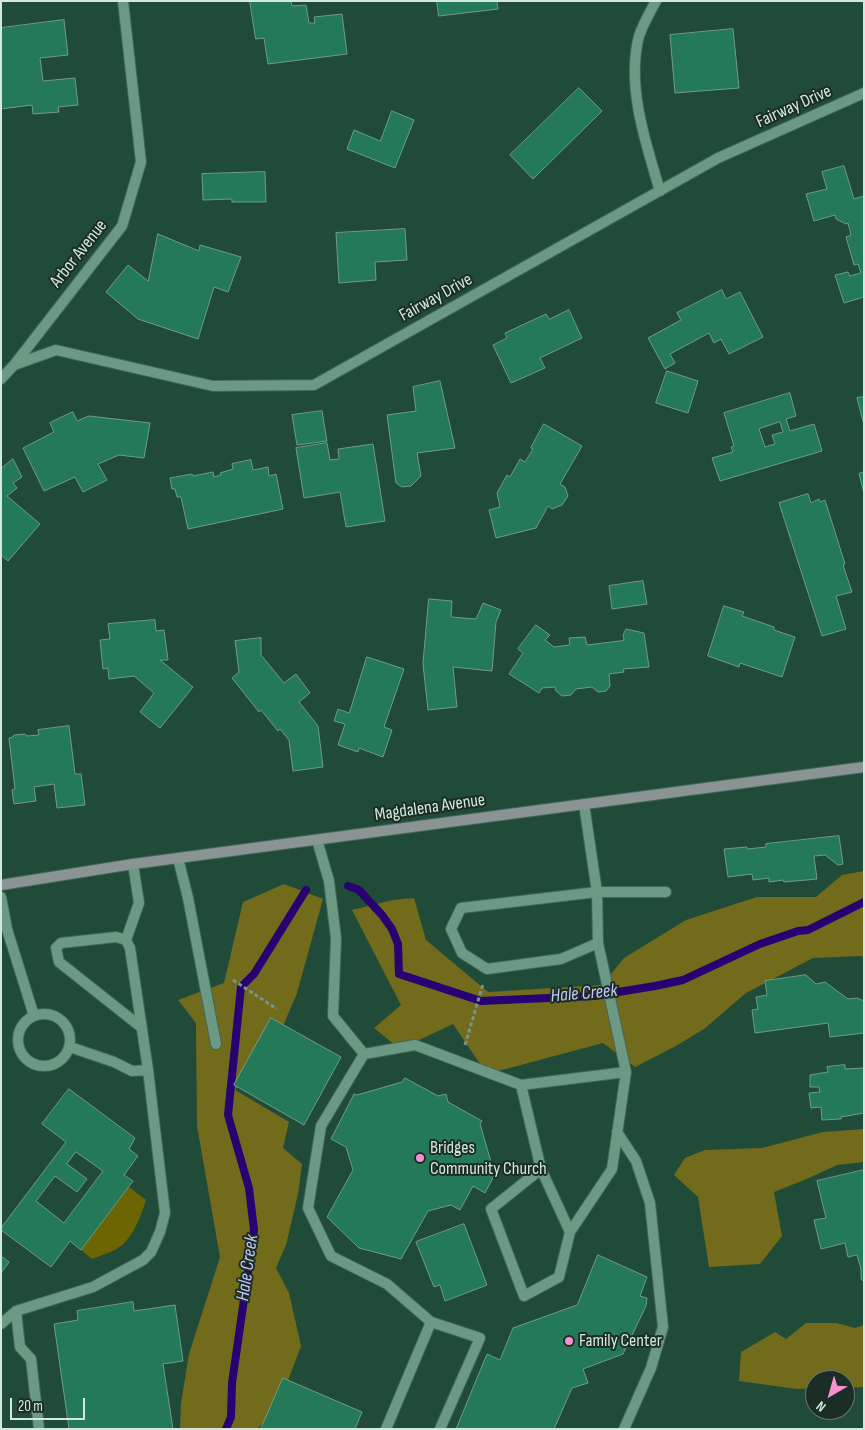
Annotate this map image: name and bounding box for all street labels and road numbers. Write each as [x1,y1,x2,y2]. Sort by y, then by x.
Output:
street label: Fairway Drive [753,81,835,133]
street label: Arbor Avenue [46,216,112,292]
street label: Fairway Drive [396,269,476,327]
street label: Magdalena Avenue [373,790,487,826]

